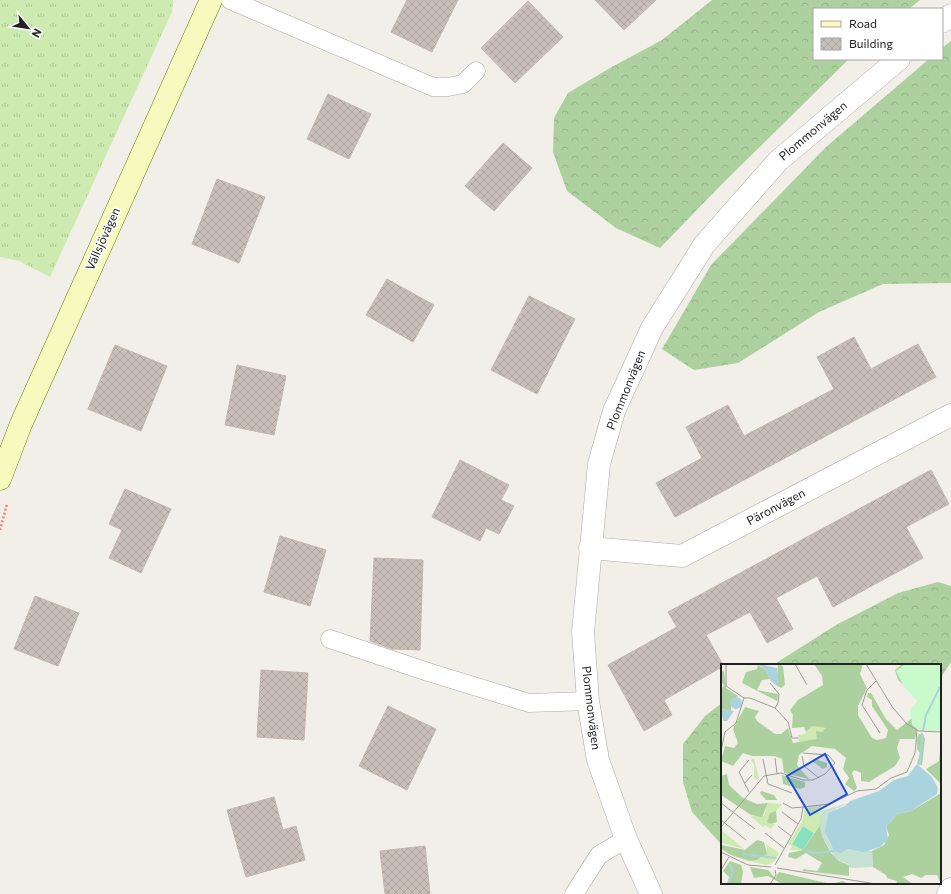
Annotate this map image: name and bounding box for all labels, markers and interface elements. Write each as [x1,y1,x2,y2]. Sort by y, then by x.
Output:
north arrow [8,8,48,48]
legend [813,8,943,60]
text: Road [849,16,877,30]
text: N [29,26,45,40]
text: Building [849,36,893,50]
street label: Plommonvägen [776,98,849,163]
street label: Vällsjövägen [82,205,122,272]
street label: Plommonvägen [603,348,647,431]
street label: Päronvägen [744,485,807,527]
inset map [721,664,941,884]
street label: Plommonvägen [580,665,604,751]

